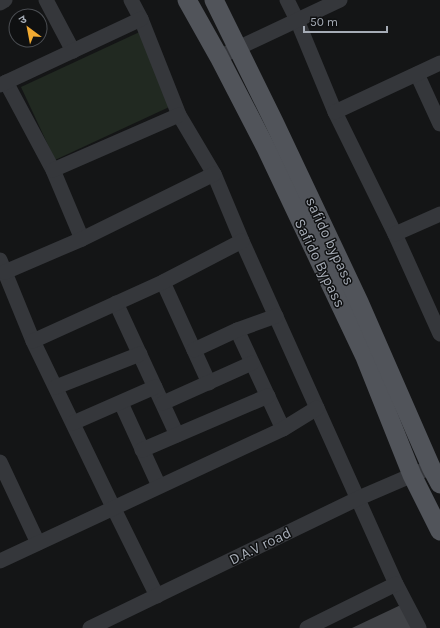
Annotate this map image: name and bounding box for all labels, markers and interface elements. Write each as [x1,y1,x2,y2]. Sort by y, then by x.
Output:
north arrow [8,8,48,48]
scale bar [304,8,387,34]
text: उ [17,12,30,27]
text: 50 m [310,15,338,29]
street label: safido bypass [302,194,358,288]
street label: Safido Bypass [291,216,349,310]
street label: D.A.V road [226,523,294,569]

